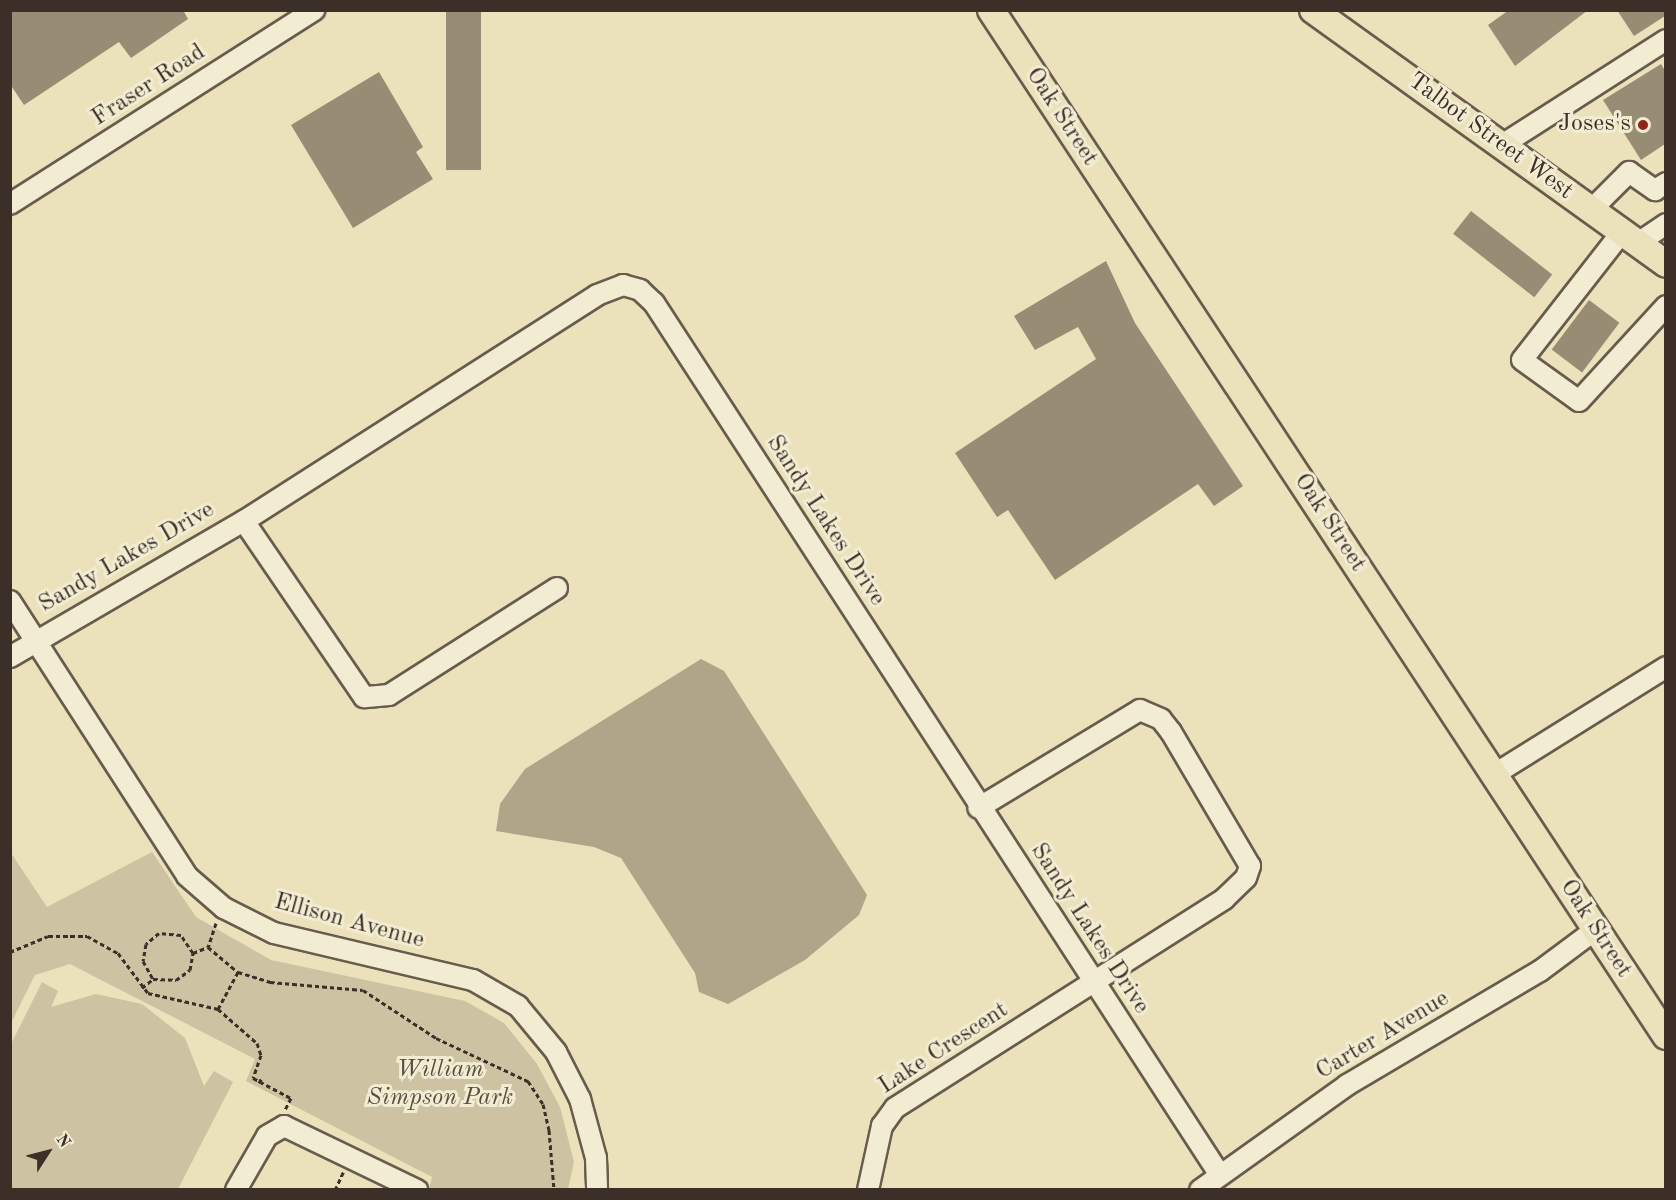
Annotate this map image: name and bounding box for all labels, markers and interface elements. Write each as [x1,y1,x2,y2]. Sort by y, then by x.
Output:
street label: Fraser Road [87,39,211,133]
street label: Oak Street [1019,62,1103,172]
street label: Talbot Street West [1402,67,1578,207]
place label: Joses's [1558,111,1631,139]
marker: Joses's [1636,118,1650,132]
street label: Sandy Lakes Drive [759,430,891,612]
street label: Oak Street [1287,468,1371,578]
street label: Sandy Lakes Drive [34,496,220,620]
street label: Sandy Lakes Drive [1023,838,1155,1020]
street label: Oak Street [1553,874,1637,984]
street label: Ellison Avenue [271,888,427,956]
street label: Carter Avenue [1311,985,1455,1087]
street label: Lake Crescent [874,997,1014,1101]
park label: William Simpson Park [367,1057,513,1113]
north arrow [18,1122,78,1182]
text: N [52,1132,73,1151]

